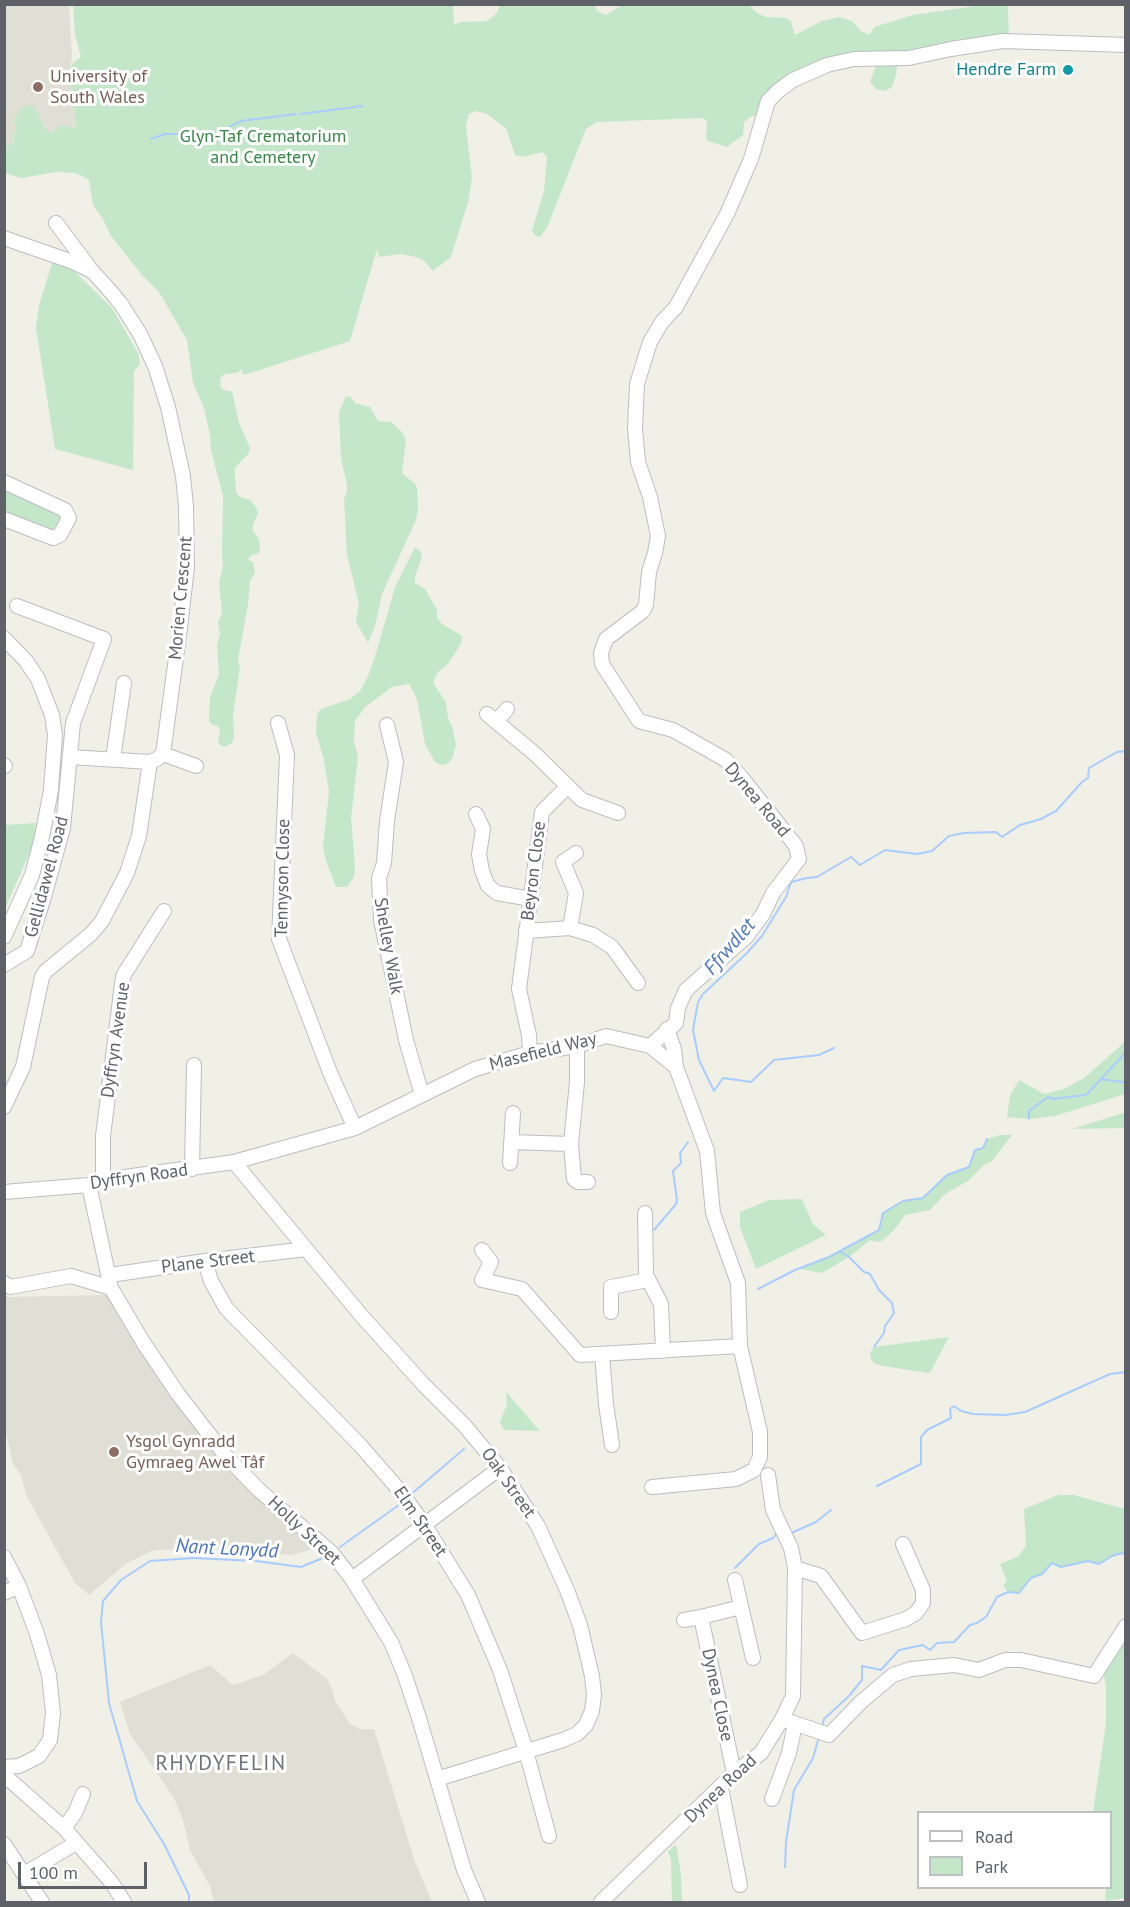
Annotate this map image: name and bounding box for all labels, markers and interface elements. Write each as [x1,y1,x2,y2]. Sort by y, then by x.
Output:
place label: Hendre Farm [956,59,1056,81]
marker: Hendre Farm [1061,63,1075,77]
place label: University of South Wales [50,66,147,109]
marker: University of South Wales [31,80,45,94]
park label: Glyn-Taf Crematorium and Cemetery [180,126,346,168]
street label: Morien Crescent [165,535,197,661]
street label: Dynea Road [720,758,794,842]
street label: Gellidawel Road [20,814,74,940]
street label: Tennyson Close [271,818,295,938]
street label: Beyron Close [517,820,551,922]
street label: Shelley Walk [369,896,407,996]
water label: Ffrwdlet [699,914,761,980]
street label: Dyffryn Avenue [97,981,135,1099]
street label: Masefield Way [487,1028,599,1076]
street label: Dyffryn Road [89,1159,189,1195]
street label: Plane Street [160,1246,256,1278]
place label: Ysgol Gynradd Gymraeg Awel Tâf [126,1431,264,1474]
street label: Oak Street [476,1444,540,1522]
marker: Ysgol Gynradd Gymraeg Awel Tâf [107,1445,121,1459]
street label: Elm Street [389,1483,451,1561]
street label: Holly Street [263,1492,345,1570]
water label: Nant Lonydd [175,1534,279,1564]
street label: Dynea Close [697,1647,737,1743]
street label: Dynea Road [680,1750,762,1828]
district label: RHYDYFELIN [155,1751,287,1777]
legend [917,1811,1112,1889]
text: Road [975,1825,1013,1848]
scale bar [21,1850,150,1888]
text: Park [975,1855,1008,1878]
text: 100 m [29,1861,78,1884]

